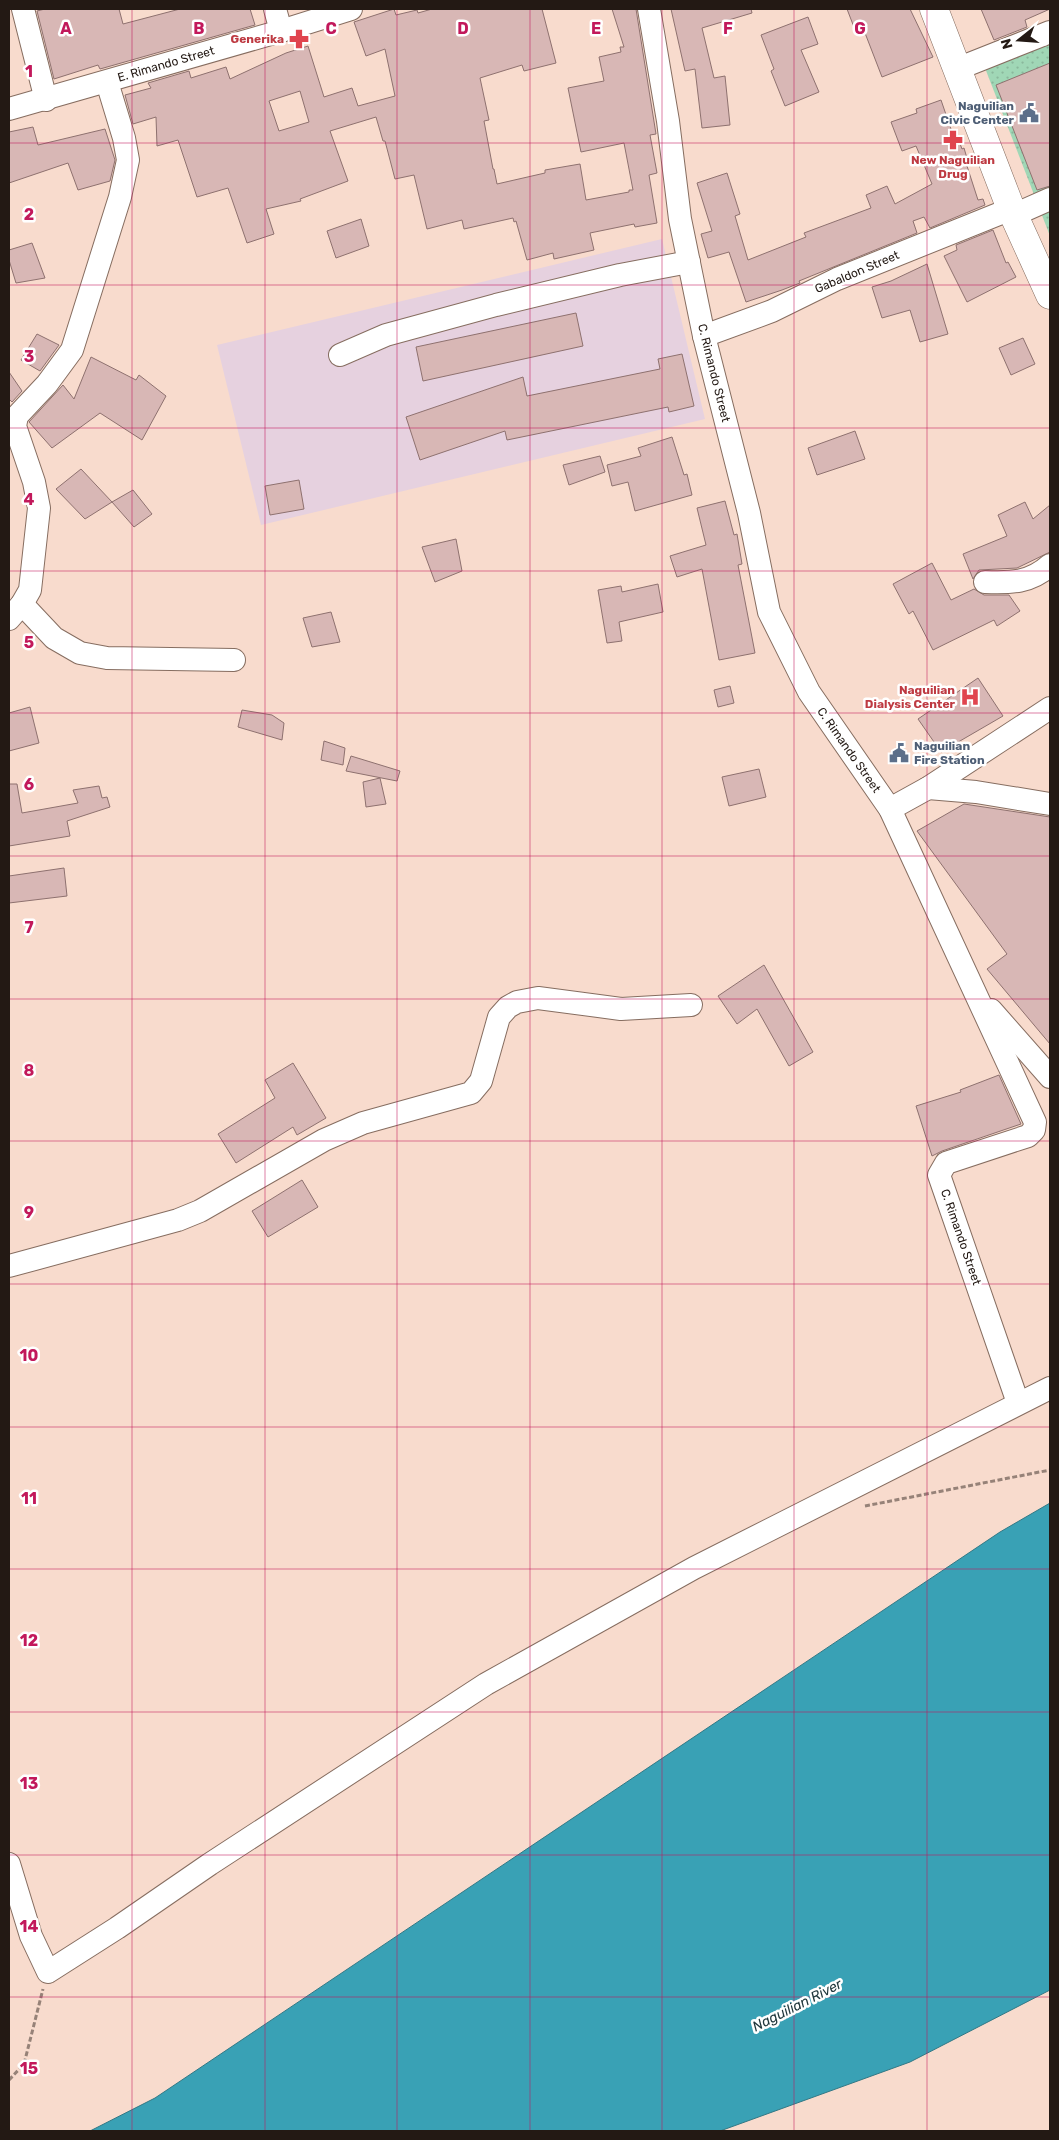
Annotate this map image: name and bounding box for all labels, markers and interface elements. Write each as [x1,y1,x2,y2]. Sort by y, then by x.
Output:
north arrow [994,15,1044,65]
text: A [60,19,72,38]
text: B [193,19,205,38]
text: C [325,19,337,38]
text: D [457,19,469,38]
text: E [591,19,601,38]
text: F [723,19,733,38]
text: G [854,19,866,38]
pharmacy icon: Generika [288,28,310,50]
place label: Generika [231,32,284,46]
text: N [997,36,1017,51]
street label: E. Rimando Street [116,43,216,85]
text: 1 [25,62,33,81]
place label: Naguilian Civic Center [941,99,1015,127]
public building icon: Naguilian Civic Center [1018,102,1040,124]
pharmacy icon: New Naguilian Drug [942,129,964,151]
place label: New Naguilian Drug [911,153,995,181]
text: 2 [24,205,34,224]
street label: Gabaldon Street [813,248,902,296]
street label: C. Rimando Street [695,322,733,424]
text: 3 [24,347,34,366]
text: 4 [24,490,35,509]
text: 5 [24,633,34,652]
place label: Naguilian Dialysis Center [865,683,956,711]
hospital icon: Naguilian Dialysis Center [959,686,981,708]
street label: C. Rimando Street [814,705,884,796]
place label: Naguilian Fire Station [914,739,985,767]
public building icon: Naguilian Fire Station [888,742,910,764]
text: 6 [24,775,34,794]
text: 7 [24,918,34,937]
text: 8 [24,1061,35,1080]
street label: C. Rimando Street [938,1187,984,1287]
text: 9 [24,1203,34,1222]
text: 10 [20,1346,39,1365]
text: 11 [21,1489,37,1508]
text: 12 [20,1631,38,1650]
text: 13 [20,1774,38,1793]
text: 14 [20,1917,39,1936]
water label: Naguilian River [750,1975,845,2035]
text: 15 [20,2059,38,2078]

